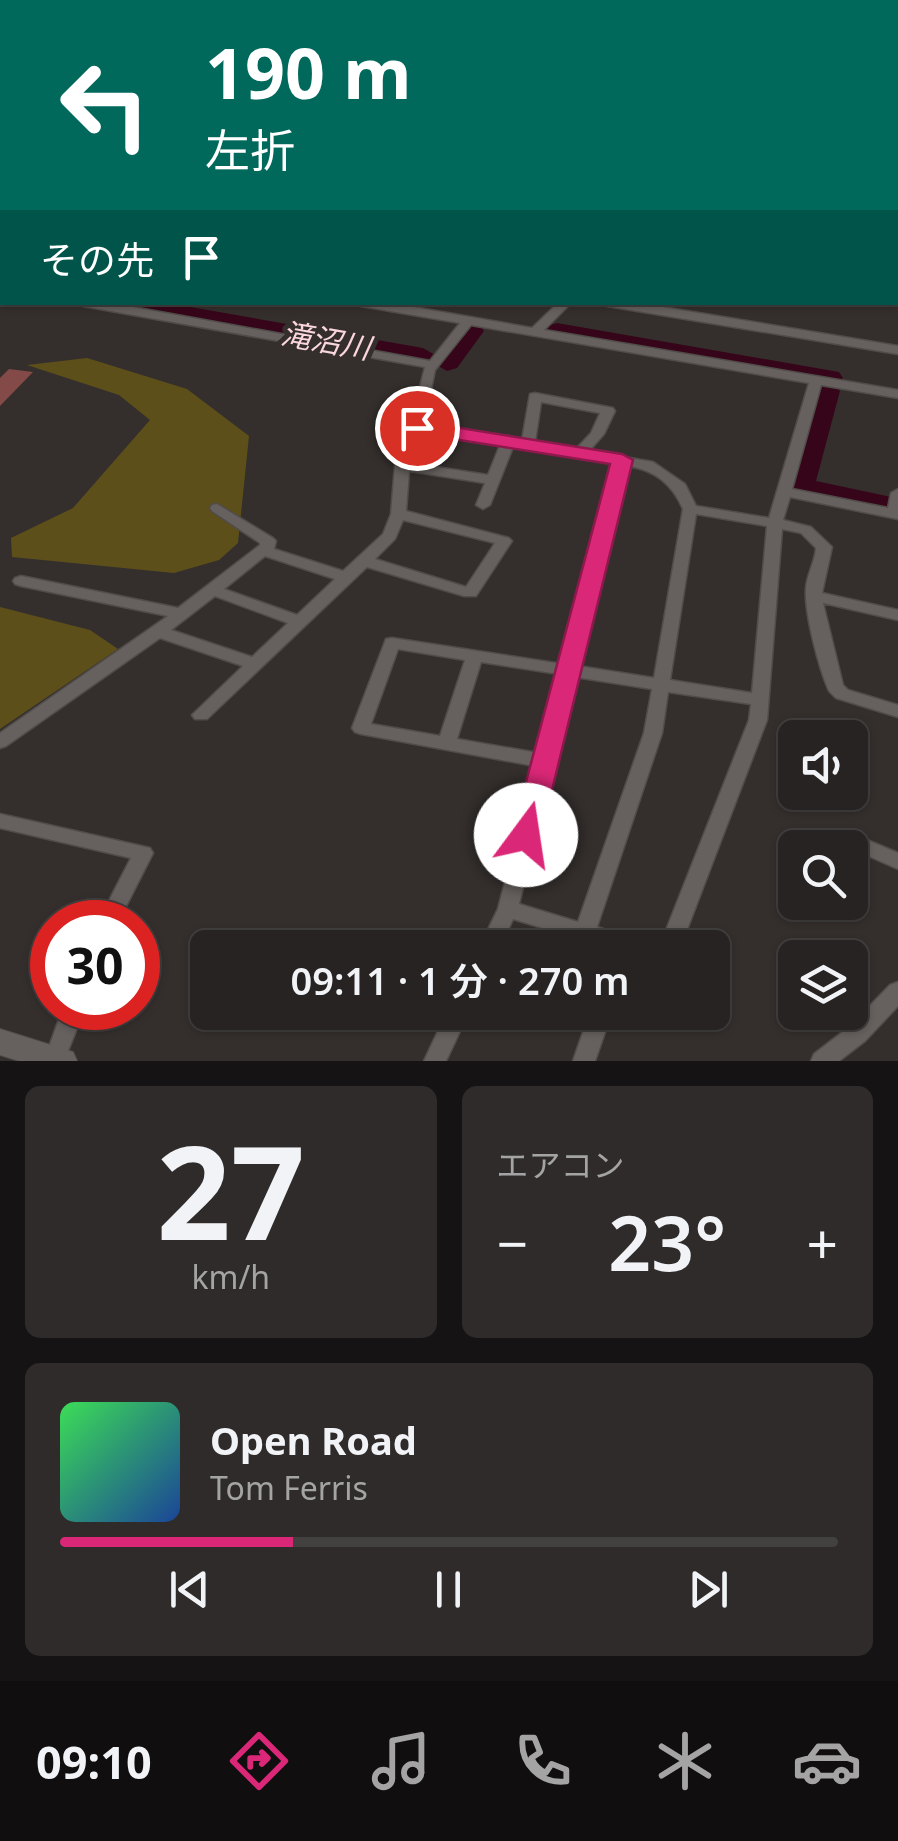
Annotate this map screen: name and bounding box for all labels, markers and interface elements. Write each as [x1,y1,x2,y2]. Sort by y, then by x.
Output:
text: 190 m [205,24,412,120]
icon: left [40,40,170,170]
text: 左折 [205,119,295,180]
icon: arrive [174,230,229,285]
text: その先 [40,233,154,285]
water label: 滝沼川 [278,312,377,369]
pin [375,386,460,471]
icon: arrive [390,401,445,456]
map controls [778,720,868,1030]
button: sound [778,720,868,810]
position arrow [474,783,578,887]
button: search [778,830,868,920]
speed limit sign: 30 [30,900,160,1030]
button: layers [778,940,868,1030]
text: 09:11 · 1 分 · 270 m [290,954,630,1006]
text: 27 [156,1101,305,1278]
text: エアコン [497,1143,625,1186]
text: 23° [608,1191,726,1293]
text: − [497,1205,528,1280]
text: + [807,1205,838,1280]
text: km/h [191,1255,270,1298]
text: Open Road [210,1414,417,1466]
text: Tom Ferris [210,1466,368,1509]
icon: previous [162,1562,217,1617]
icon: pause [421,1562,476,1617]
icon: next [681,1562,736,1617]
icon: directions [224,1726,294,1796]
icon: music [366,1726,436,1796]
icon: phone [508,1726,578,1796]
icon: climate [650,1726,720,1796]
icon: car [792,1726,862,1796]
text: 09:10 [36,1731,152,1792]

